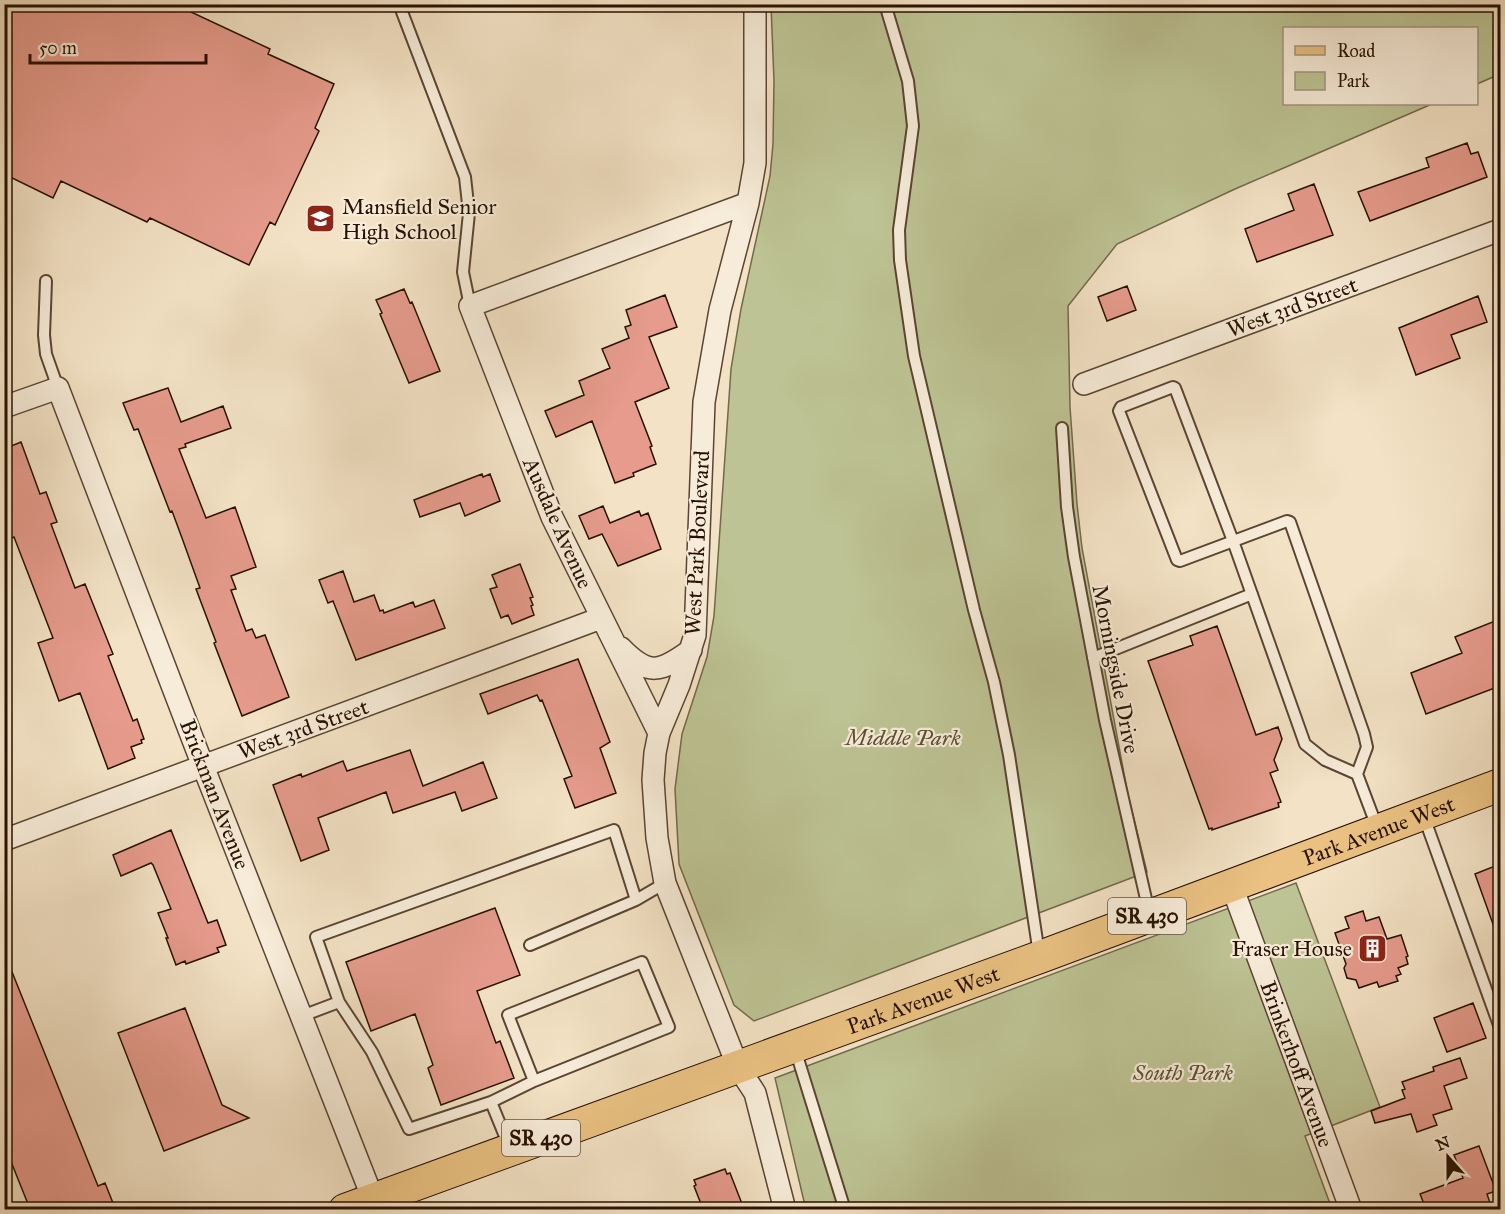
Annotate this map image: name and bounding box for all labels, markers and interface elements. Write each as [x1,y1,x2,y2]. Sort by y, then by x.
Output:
scale bar [30,27,206,65]
legend [1283,27,1478,105]
text: 50 m [39,37,77,59]
text: Road [1337,40,1375,62]
text: Park [1337,70,1370,92]
place label: Mansfield Senior High School [342,193,497,245]
school or university icon: Mansfield Senior High School [305,203,337,235]
street label: West 3rd Street [1223,271,1361,343]
street label: West Park Boulevard [679,450,715,636]
street label: Ausdale Avenue [517,452,599,593]
street label: Morningside Drive [1086,582,1146,756]
street label: West 3rd Street [234,693,372,765]
street label: Brickman Avenue [174,715,256,873]
park label: Middle Park [843,724,961,751]
street label: Park Avenue West [1299,790,1459,871]
road number: SR 430 [1108,898,1186,934]
building icon: Fraser House [1357,932,1389,964]
place label: Fraser House [1232,935,1352,962]
street label: Park Avenue West [843,959,1003,1040]
street label: Brinkerhoff Avenue [1254,977,1340,1151]
park label: South Park [1132,1059,1233,1086]
road number: SR 430 [502,1120,580,1156]
north arrow [1418,1127,1478,1187]
text: N [1433,1132,1453,1155]

